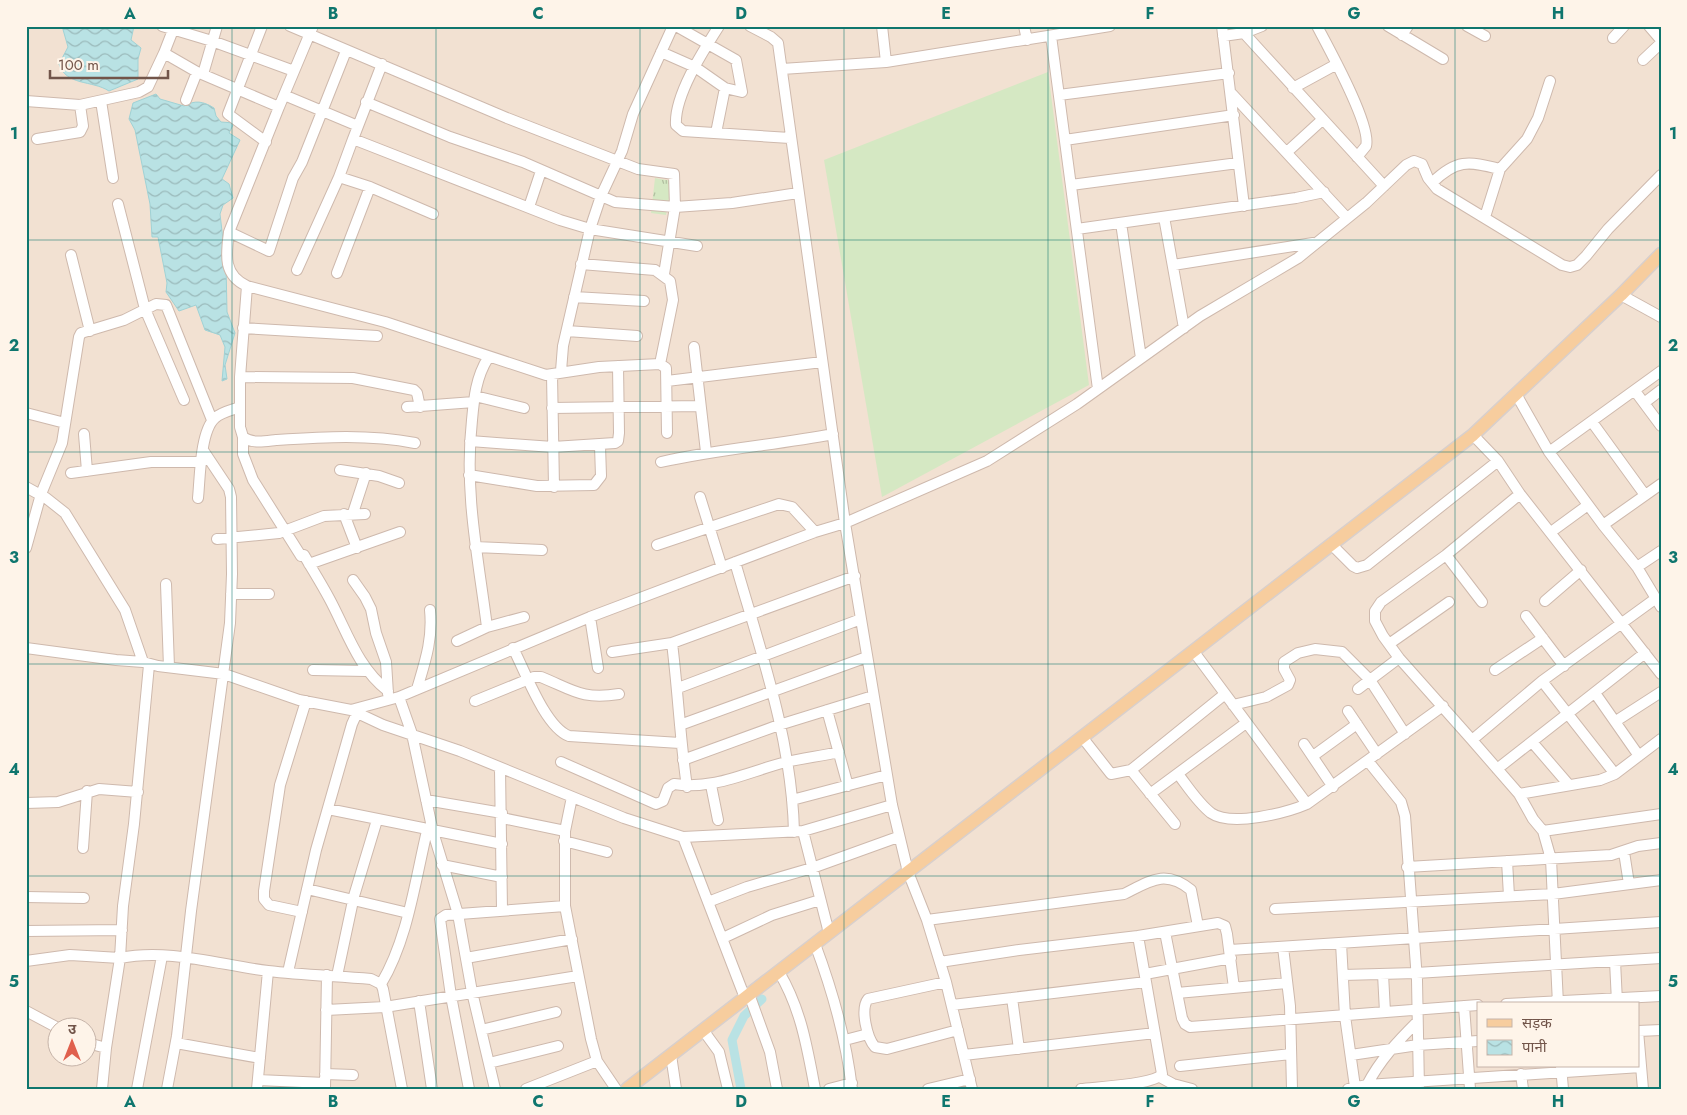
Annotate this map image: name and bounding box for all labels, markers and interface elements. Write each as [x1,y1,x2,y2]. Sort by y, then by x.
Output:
text: A [123,2,136,25]
text: B [328,2,338,25]
text: C [532,2,544,25]
text: D [735,2,747,25]
text: E [941,2,951,25]
text: F [1146,2,1154,25]
text: G [1347,2,1361,25]
text: H [1552,2,1564,25]
scale bar [50,48,168,80]
text: 100 m [58,54,99,76]
text: 1 [10,122,18,145]
text: 1 [1669,122,1677,145]
text: 2 [9,334,19,357]
text: 2 [1668,334,1678,357]
text: 3 [9,546,19,569]
text: 3 [1668,546,1678,569]
text: 4 [8,758,20,781]
text: 4 [1667,758,1679,781]
text: 5 [9,970,19,993]
text: 5 [1668,970,1678,993]
legend [1477,1002,1640,1068]
text: सड़क [1522,1012,1552,1034]
north arrow [48,1018,98,1068]
text: उ [68,1019,77,1039]
text: पानी [1522,1036,1548,1058]
text: A [123,1090,136,1113]
text: B [328,1090,338,1113]
text: C [532,1090,544,1113]
text: D [735,1090,747,1113]
text: E [941,1090,951,1113]
text: F [1146,1090,1154,1113]
text: G [1347,1090,1361,1113]
text: H [1552,1090,1564,1113]

